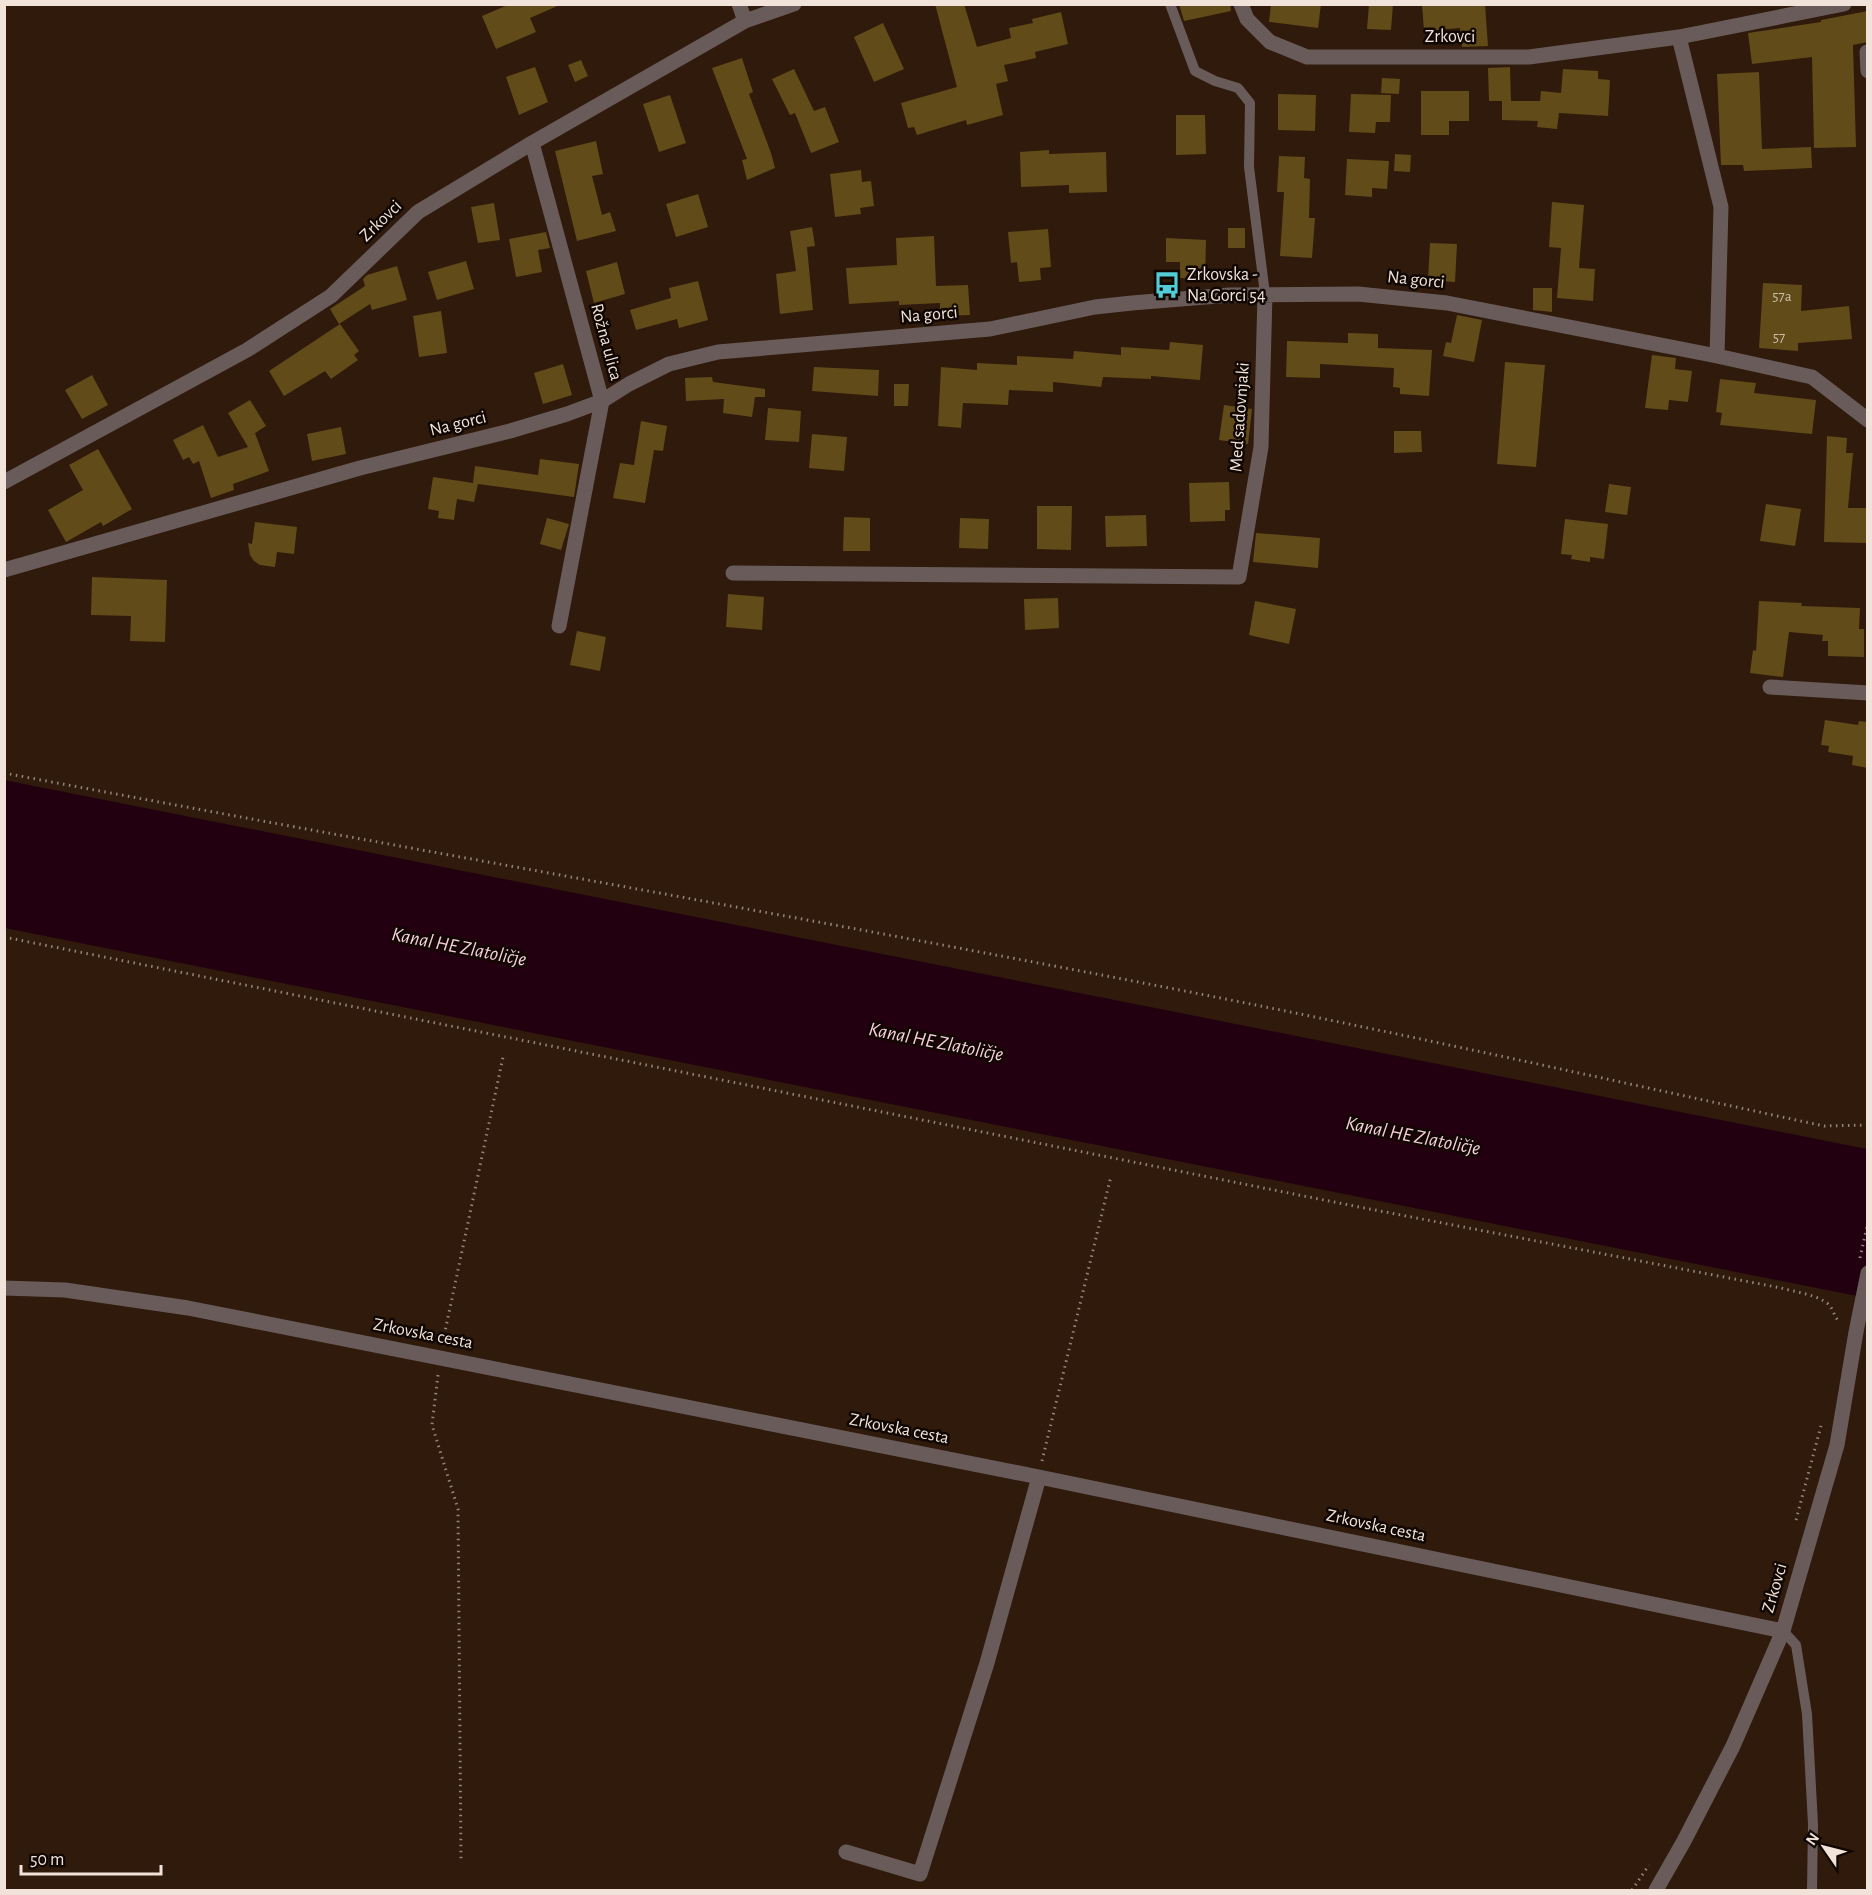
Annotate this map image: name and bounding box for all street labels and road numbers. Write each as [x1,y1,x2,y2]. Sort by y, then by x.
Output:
street label: Zrkovci [1425,28,1475,46]
street label: Zrkovci [357,197,405,245]
street label: Na gorci [1386,268,1446,292]
street label: Rožna ulica [587,302,625,382]
street label: Na gorci [899,304,959,326]
street label: Med sadovnjaki [1227,362,1253,472]
street label: Na gorci [428,408,488,440]
street label: Zrkovska cesta [372,1316,474,1352]
street label: Zrkovska cesta [848,1411,950,1447]
street label: Zrkovska cesta [1325,1507,1427,1545]
street label: Zrkovci [1759,1561,1791,1615]

